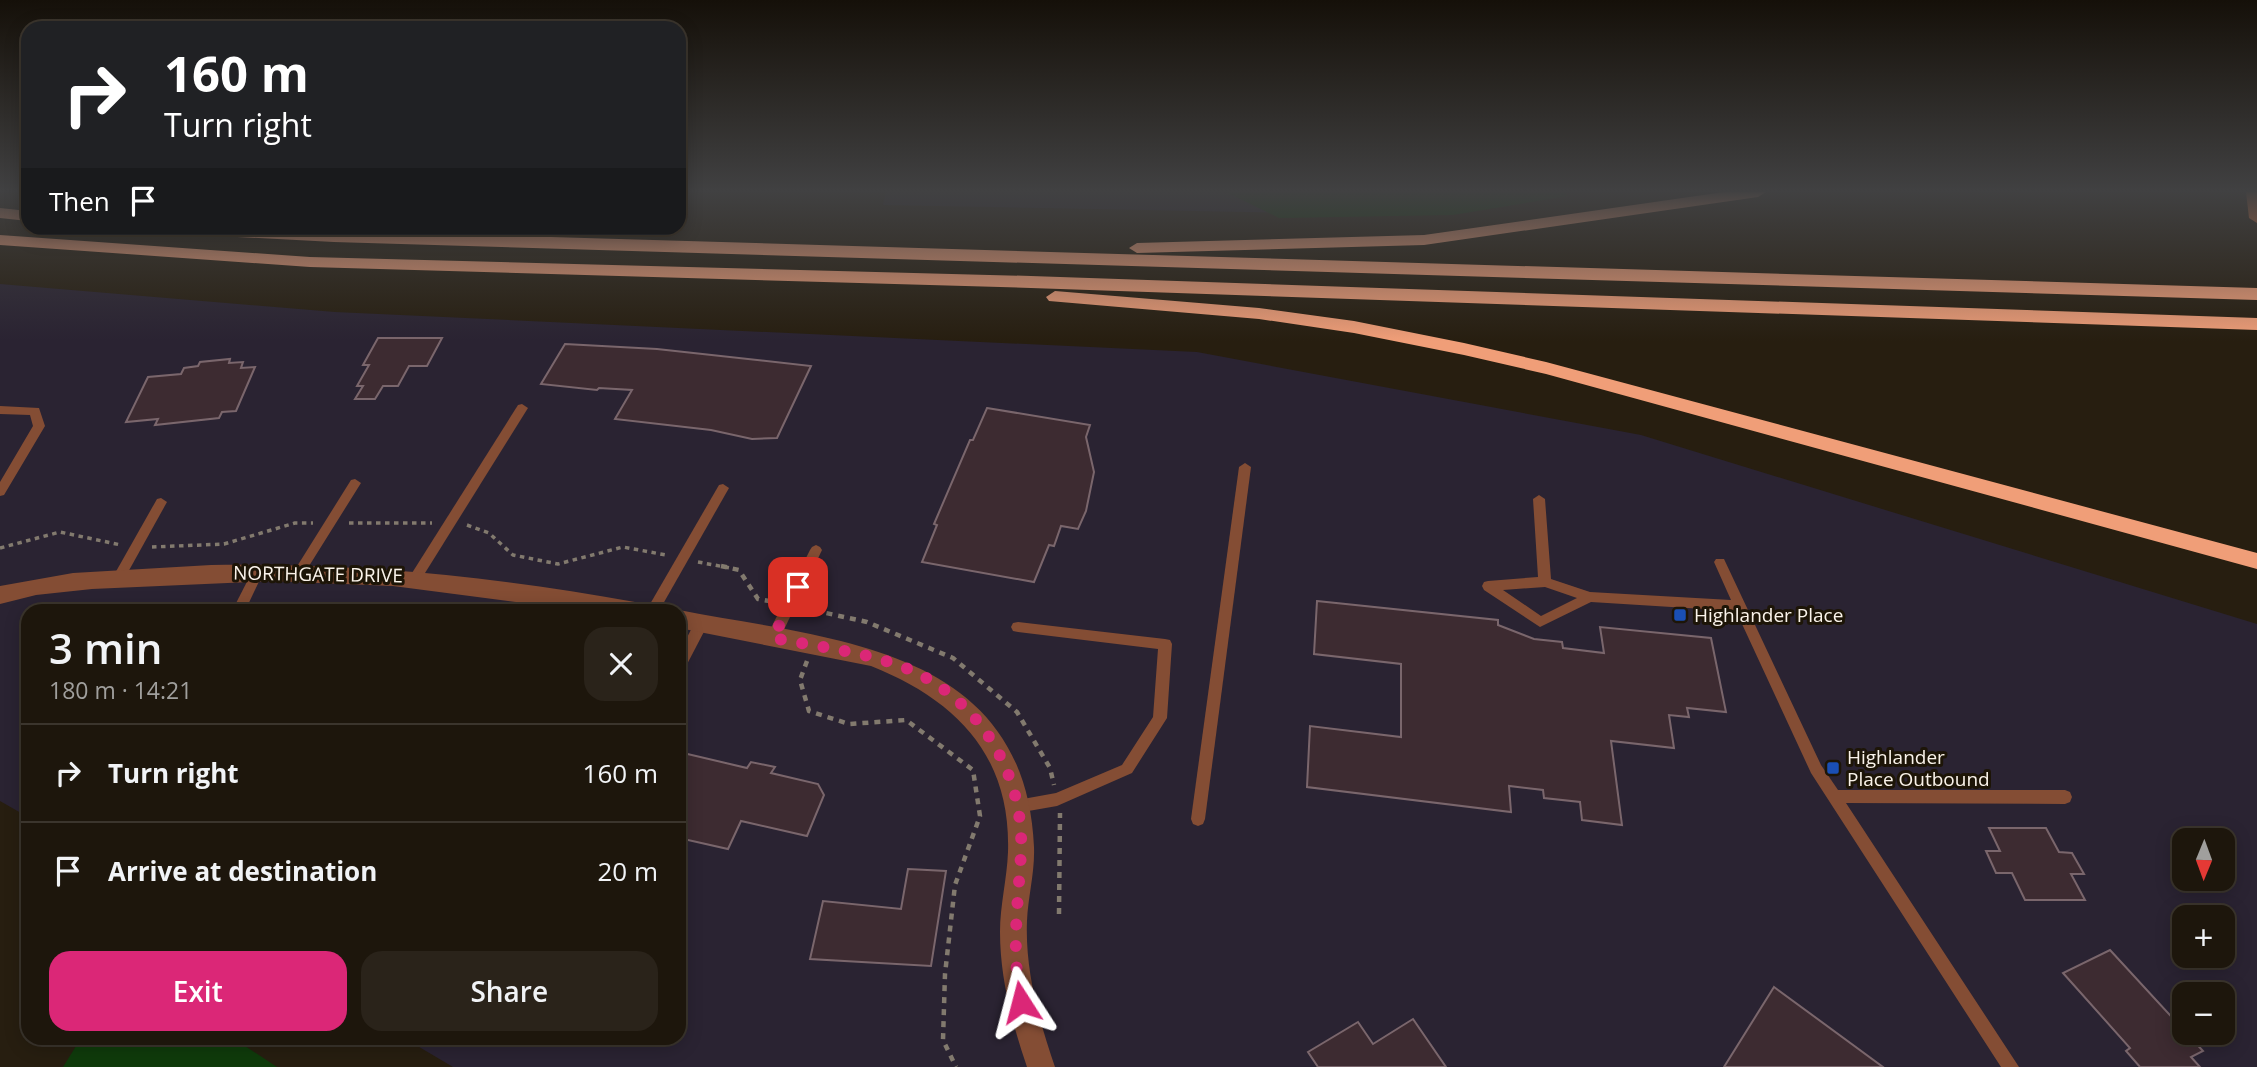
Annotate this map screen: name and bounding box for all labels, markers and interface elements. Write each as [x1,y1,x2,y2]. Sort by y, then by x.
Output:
text: 160 m [164,40,309,106]
icon: right [49,49,140,140]
text: Turn right [164,103,312,146]
icon: arrive [124,182,162,220]
text: Then [49,183,110,219]
pin [768,557,828,617]
street label: NORTHGATE DRIVE [233,560,403,588]
icon: arrive [779,568,817,606]
place label: Highlander Place [1694,602,1843,628]
marker: Highlander Place [1672,607,1688,623]
text: 3 min [49,619,162,676]
button: close [584,627,658,701]
text: 180 m · 14:21 [49,674,192,706]
place label: Highlander Place Outbound [1847,744,1990,792]
icon: right [49,754,87,792]
text: Turn right [108,755,239,791]
text: 160 m [583,755,658,791]
marker: Highlander Place Outbound [1825,760,1841,776]
north arrow [2172,828,2235,891]
map controls [2172,828,2235,1045]
icon: arrive [49,852,87,890]
text: Arrive at destination [108,853,377,889]
text: 20 m [597,853,658,889]
button: + [2172,905,2235,968]
button: Exit [49,951,347,1031]
button: Share [361,951,658,1031]
position arrow [984,965,1058,1039]
button: − [2172,982,2235,1045]

